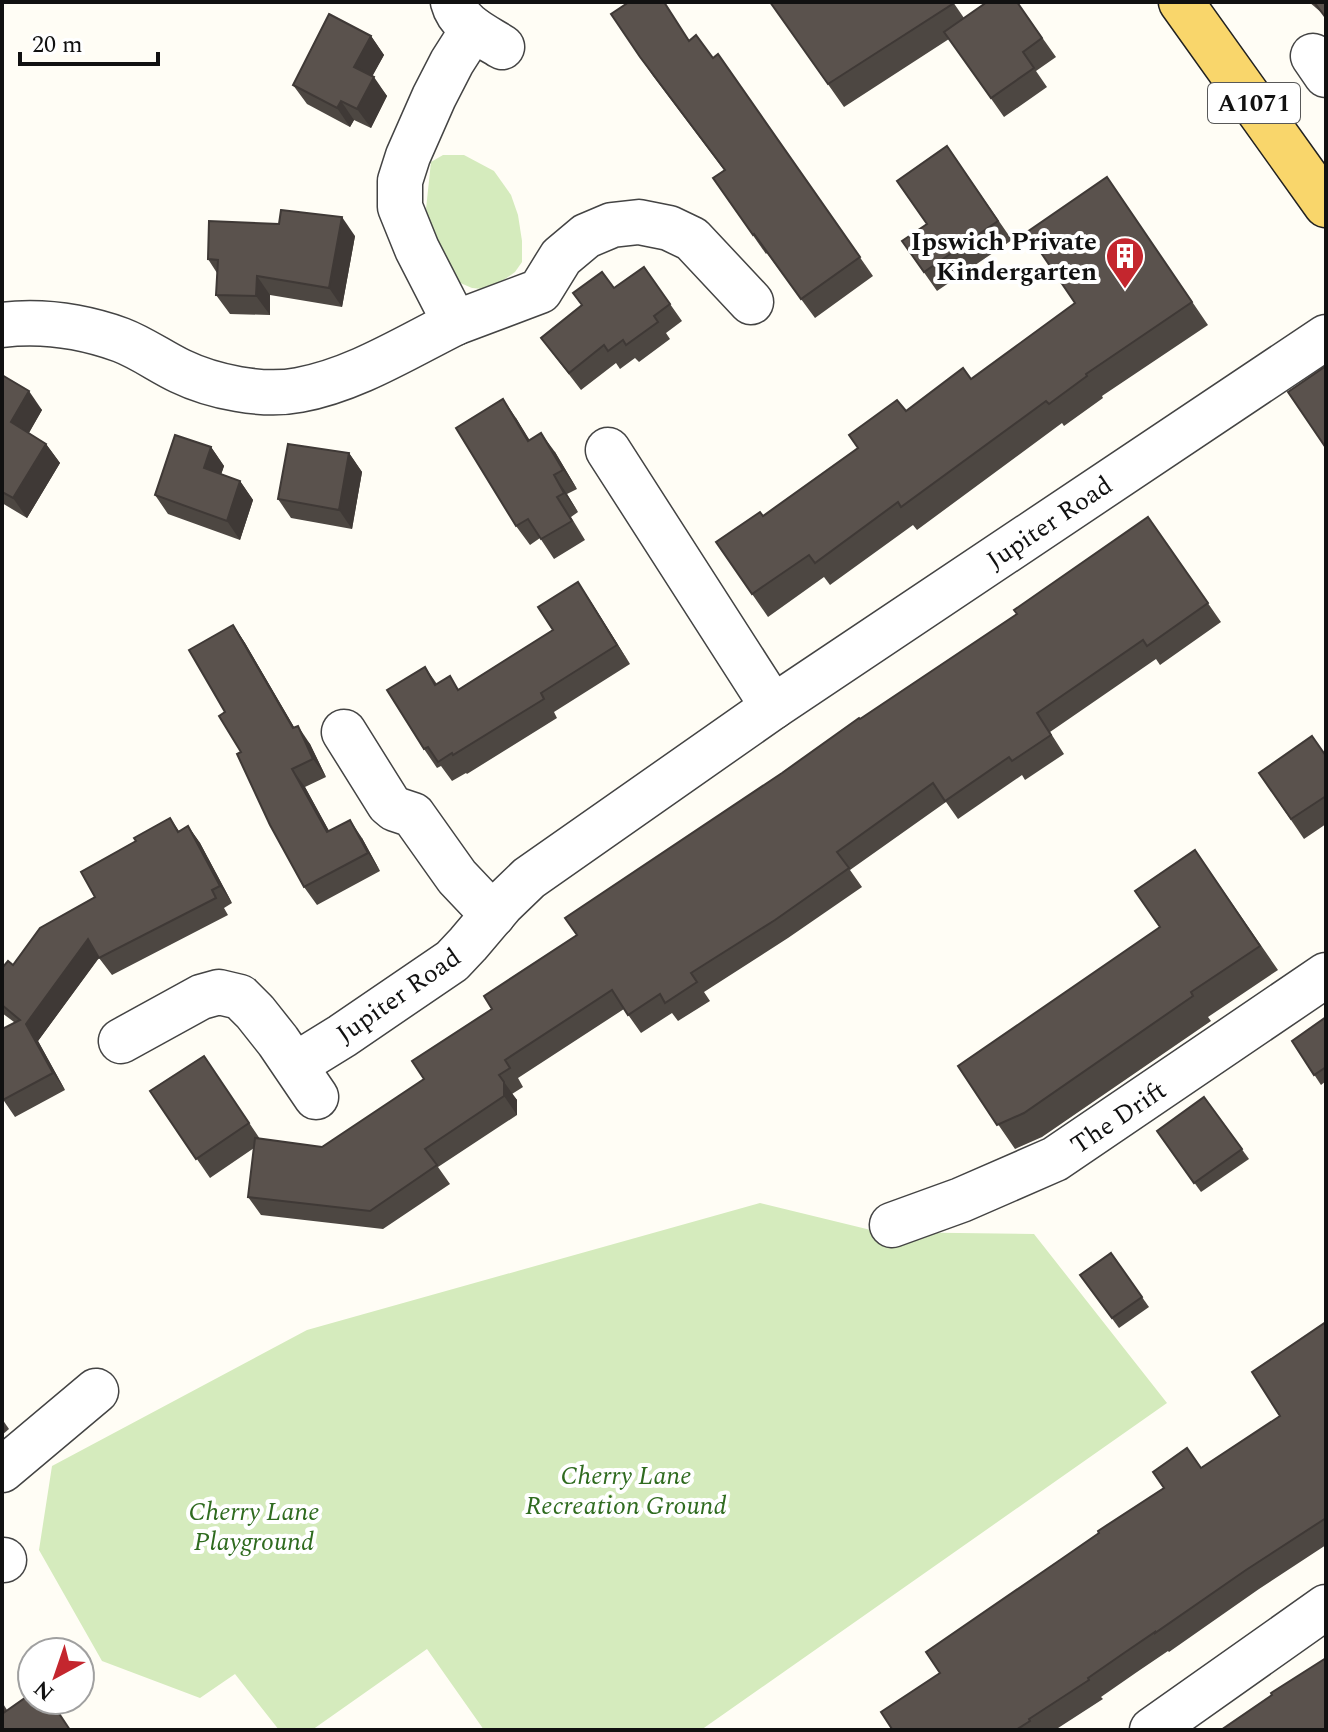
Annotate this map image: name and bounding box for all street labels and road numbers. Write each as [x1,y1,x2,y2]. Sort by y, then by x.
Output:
road number: A1071 [1208,83,1300,123]
street label: Jupiter Road [978,466,1121,580]
street label: Jupiter Road [328,938,469,1054]
street label: The Drift [1062,1071,1175,1165]

